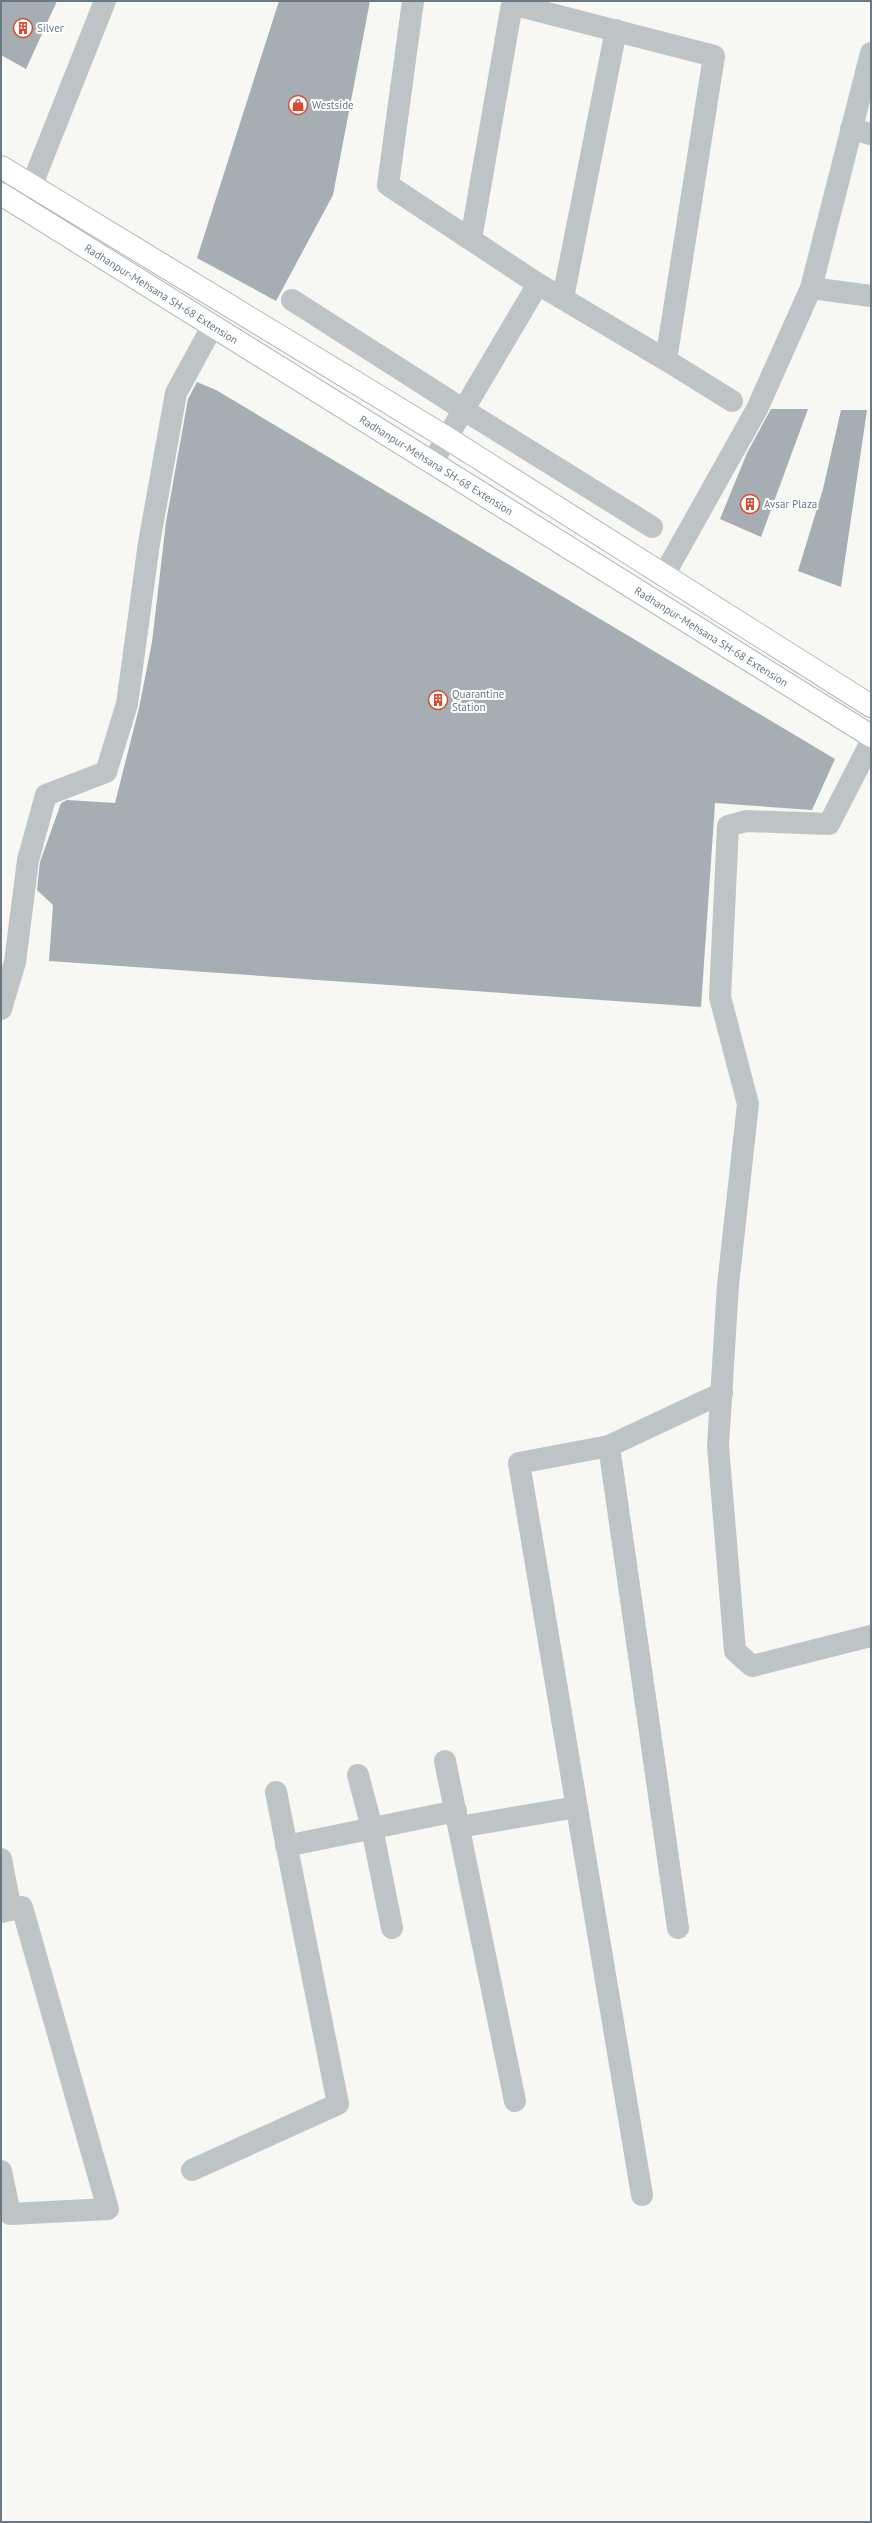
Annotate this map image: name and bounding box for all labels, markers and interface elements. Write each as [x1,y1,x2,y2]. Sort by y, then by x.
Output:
building icon: Silver [12,17,34,39]
place label: Silver [37,21,64,35]
shop icon: Westside [287,94,309,116]
place label: Westside [312,98,354,112]
street label: Radhanpur-Mehsana SH-68 Extension [82,241,241,347]
street label: Radhanpur-Mehsana SH-68 Extension [357,412,516,518]
building icon: Avsar Plaza [739,493,761,515]
place label: Avsar Plaza [764,497,817,511]
street label: Radhanpur-Mehsana SH-68 Extension [632,583,791,690]
place label: Quarantine Station [452,687,505,714]
building icon: Quarantine Station [427,689,449,711]

